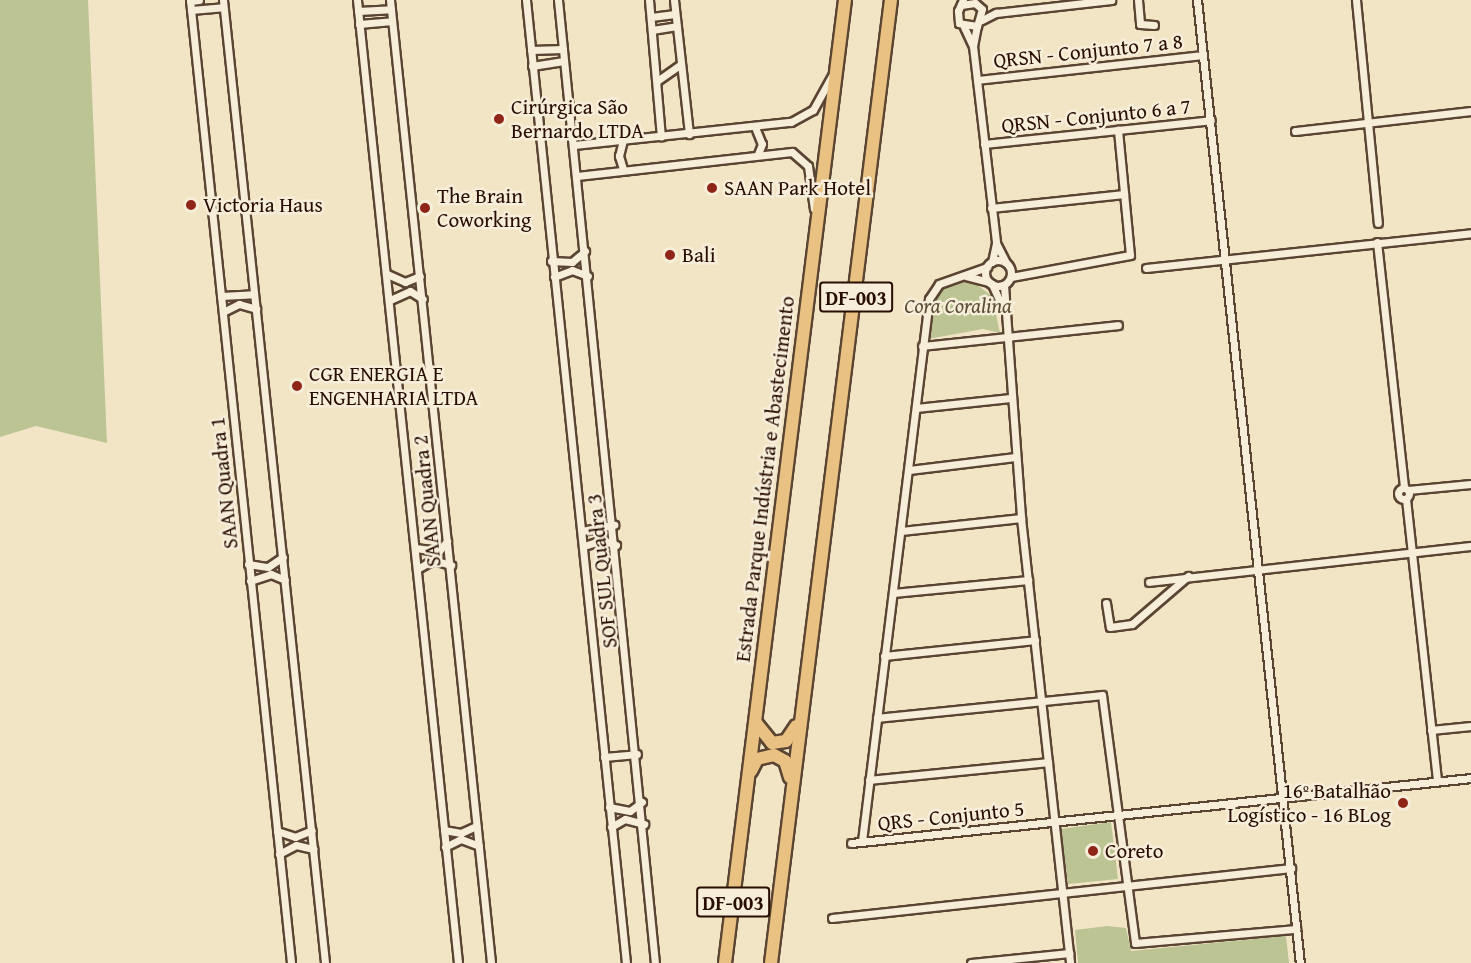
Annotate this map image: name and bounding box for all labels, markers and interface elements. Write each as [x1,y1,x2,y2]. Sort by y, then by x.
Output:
street label: QRSN - Conjunto 7 a 8 [992,29,1184,73]
place label: Cirúrgica São Bernardo LTDA [511,94,644,144]
street label: QRSN - Conjunto 6 a 7 [1000,94,1192,138]
marker: Cirúrgica São Bernardo LTDA [492,112,506,126]
place label: SAAN Park Hotel [724,175,871,201]
marker: SAAN Park Hotel [705,181,719,195]
place label: The Brain Coworking [437,183,532,233]
place label: Victoria Haus [203,192,323,218]
marker: Victoria Haus [184,198,198,212]
marker: The Brain Coworking [418,201,432,215]
place label: Bali [682,242,716,268]
marker: Bali [663,248,677,262]
road number: DF-003 [818,280,894,314]
park label: Cora Coralina [904,293,1012,319]
street label: Estrada Parque Indústria e Abastecimento [730,295,800,663]
place label: CGR ENERGIA E ENGENHARIA LTDA [309,361,478,411]
marker: CGR ENERGIA E ENGENHARIA LTDA [290,379,304,393]
street label: SAAN Quadra 1 [205,416,243,550]
street label: SAAN Quadra 2 [408,434,446,568]
street label: SOF SUL Quadra 3 [581,493,623,649]
place label: 16º Batalhão Logístico - 16 BLog [1227,778,1391,828]
street label: QRS - Conjunto 5 [877,796,1025,836]
marker: 16º Batalhão Logístico - 16 BLog [1396,796,1410,810]
place label: Coreto [1105,838,1163,864]
marker: Coreto [1086,844,1100,858]
road number: DF-003 [696,885,771,919]

